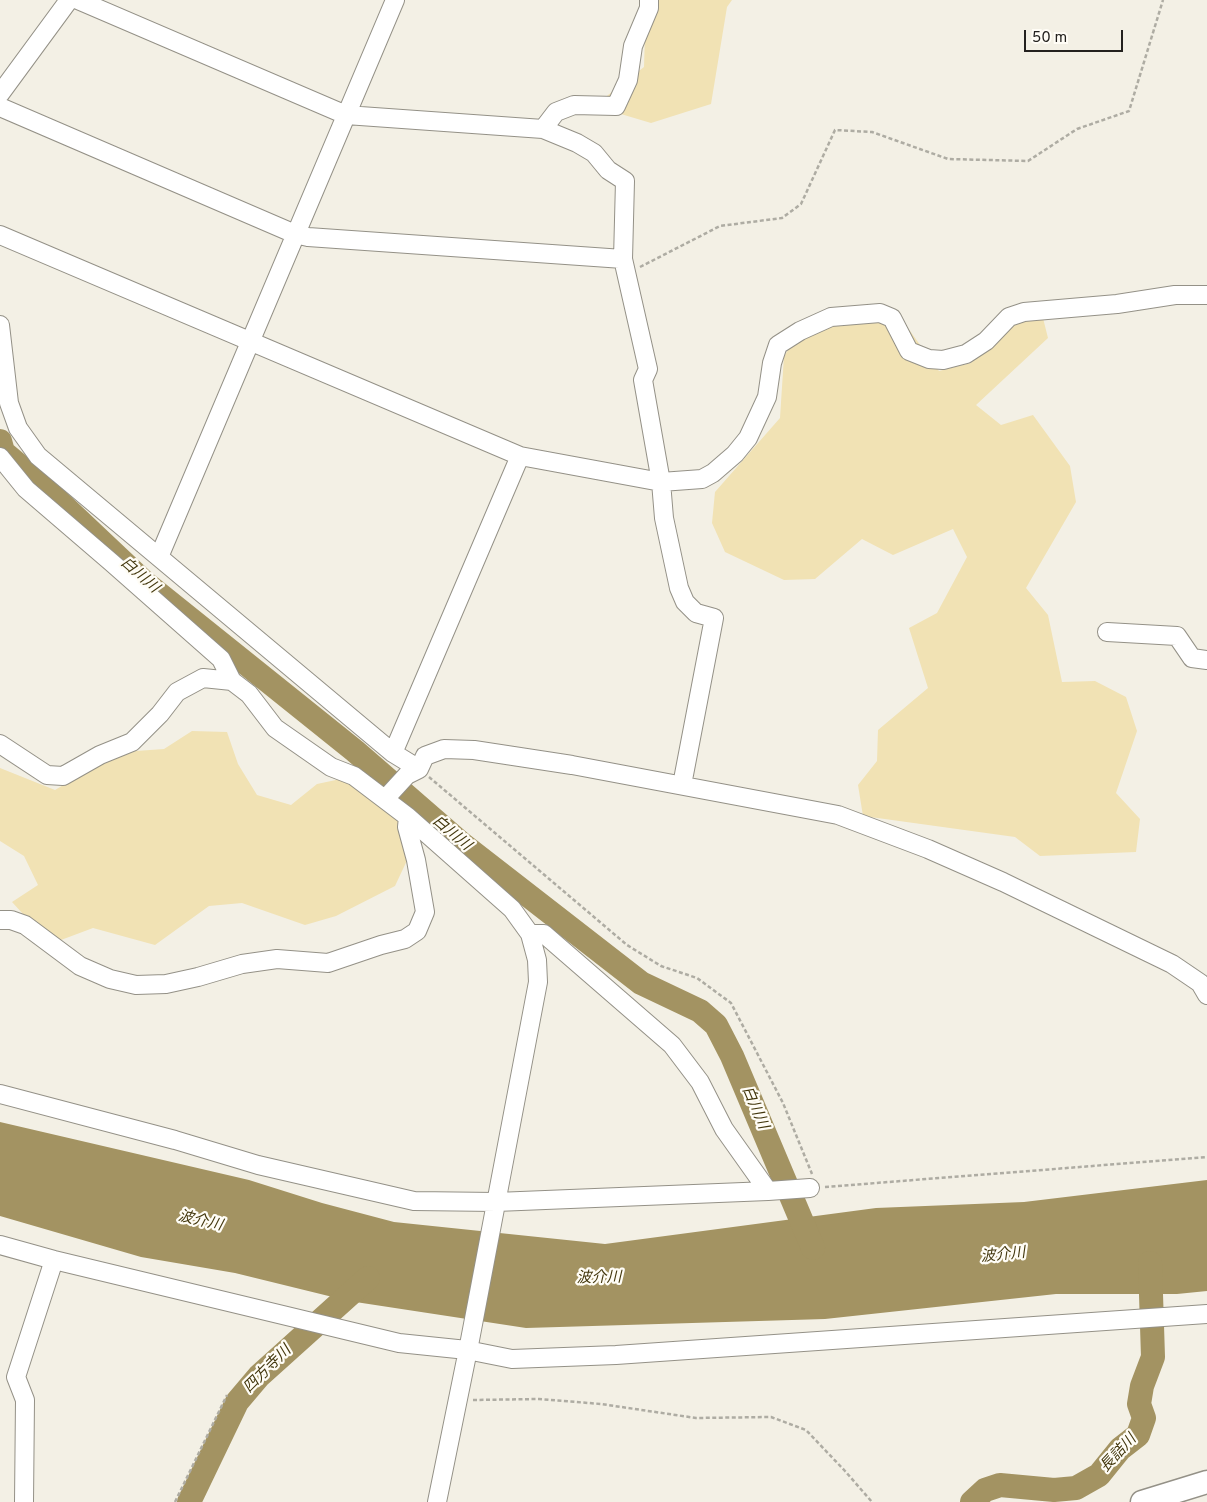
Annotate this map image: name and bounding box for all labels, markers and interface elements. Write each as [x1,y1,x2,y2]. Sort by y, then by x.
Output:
scale bar [1027,20,1126,52]
text: 50 m [1032,29,1067,48]
water label: 白川川 [116,554,162,598]
water label: 白川川 [428,813,474,855]
water label: 白川川 [737,1084,771,1132]
water label: 波介川 [176,1208,224,1236]
water label: 波介川 [980,1245,1026,1267]
water label: 波介川 [576,1270,622,1288]
water label: 四方寺川 [240,1342,296,1398]
water label: 長詰川 [1097,1431,1141,1477]

